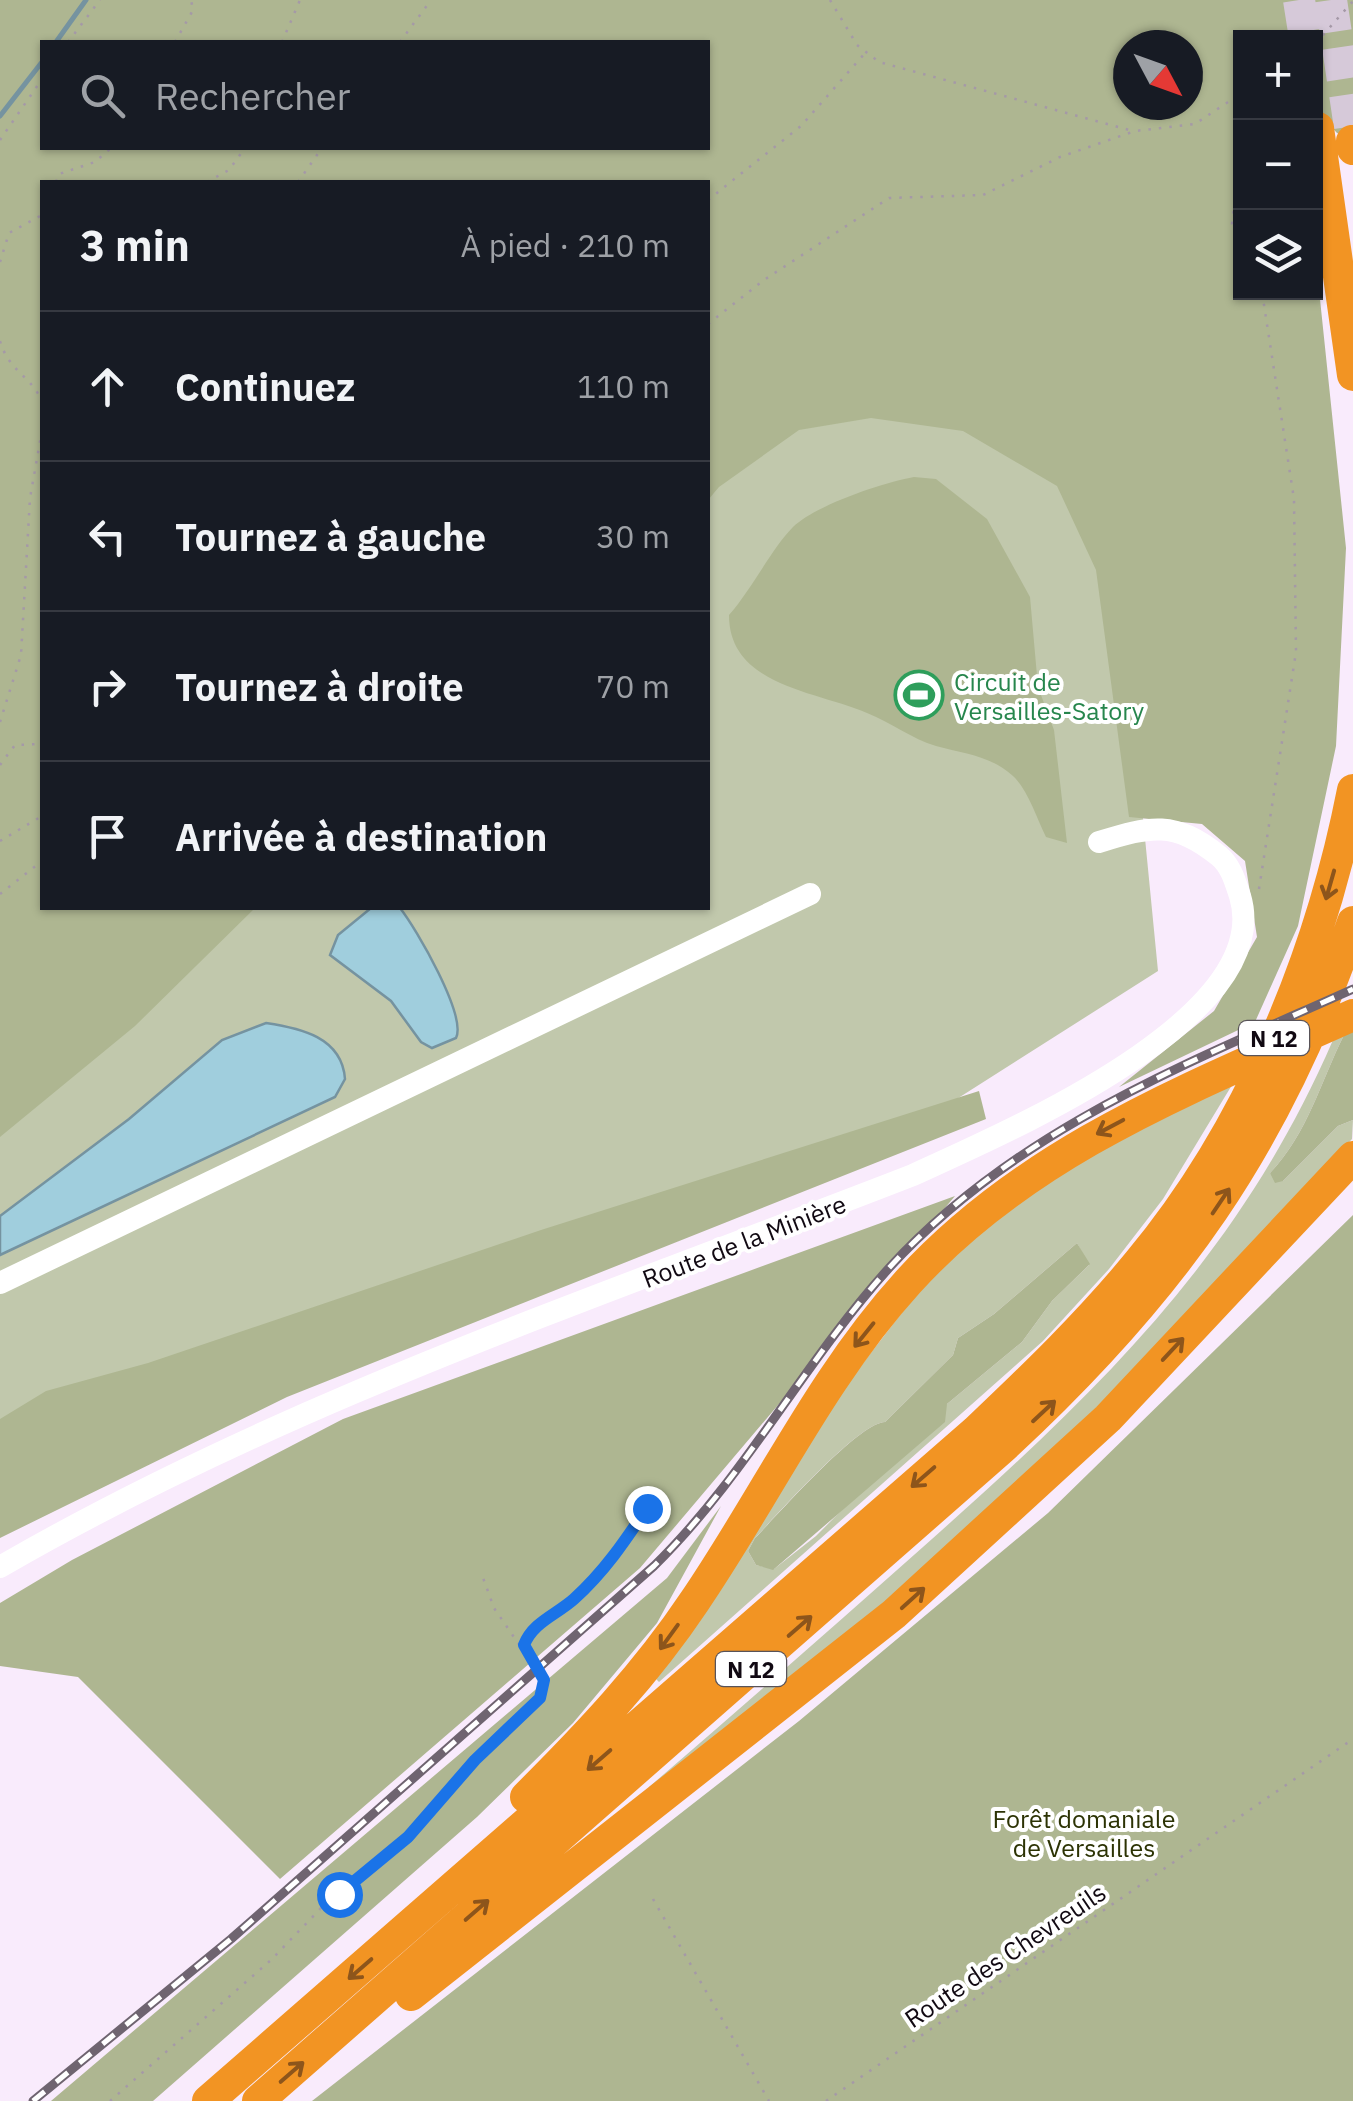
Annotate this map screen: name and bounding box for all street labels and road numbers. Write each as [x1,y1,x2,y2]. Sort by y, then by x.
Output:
road number: N 12 [1239,1021,1309,1055]
street label: Route de la Minière [637,1187,851,1295]
road number: N 12 [716,1652,786,1686]
street label: Route des Chevreuils [898,1875,1112,2035]

